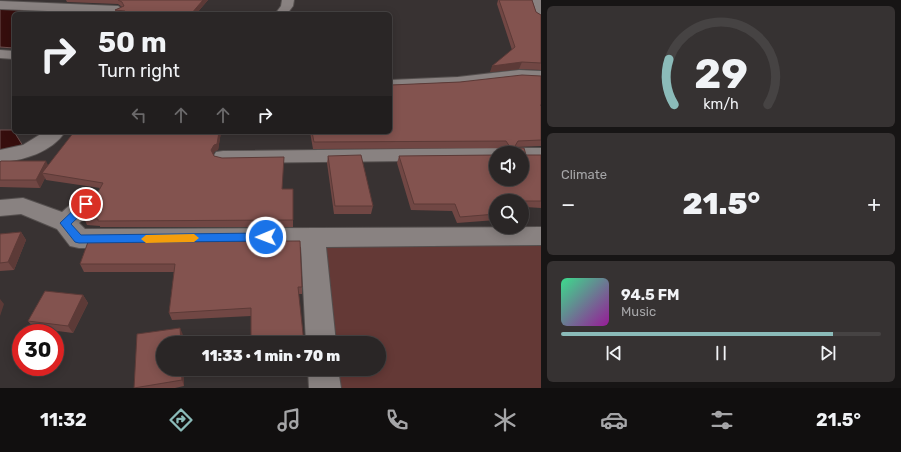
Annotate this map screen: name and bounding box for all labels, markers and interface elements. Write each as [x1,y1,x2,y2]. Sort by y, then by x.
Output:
text: 50 m [98,26,167,59]
icon: right [32,28,84,80]
text: 29 [694,48,748,97]
text: Turn right [98,60,180,82]
text: km/h [703,95,739,112]
icon: left [128,104,150,126]
icon: ahead [170,104,192,126]
icon: ahead [212,104,234,126]
icon: right [254,104,276,126]
map controls [489,146,529,234]
button: sound [489,146,529,186]
text: Climate [561,167,607,182]
text: 21.5° [682,186,760,222]
pin [69,187,103,221]
text: − [561,191,575,218]
text: + [867,191,881,218]
icon: arrive [75,193,97,215]
button: search [489,194,529,234]
position arrow [245,216,287,258]
text: 94.5 FM [621,286,680,304]
text: Music [621,304,656,319]
speed limit sign: 30 [12,324,64,376]
icon: previous [603,342,625,364]
icon: pause [710,342,732,364]
icon: next [817,342,839,364]
text: 11:33 · 1 min · 70 m [202,347,340,365]
icon: directions [167,406,195,434]
icon: music [275,406,303,434]
icon: phone [383,406,411,434]
icon: climate [491,406,519,434]
icon: car [600,406,628,434]
icon: filters [708,406,736,434]
text: 11:32 [40,409,87,431]
text: 21.5° [816,409,861,431]

